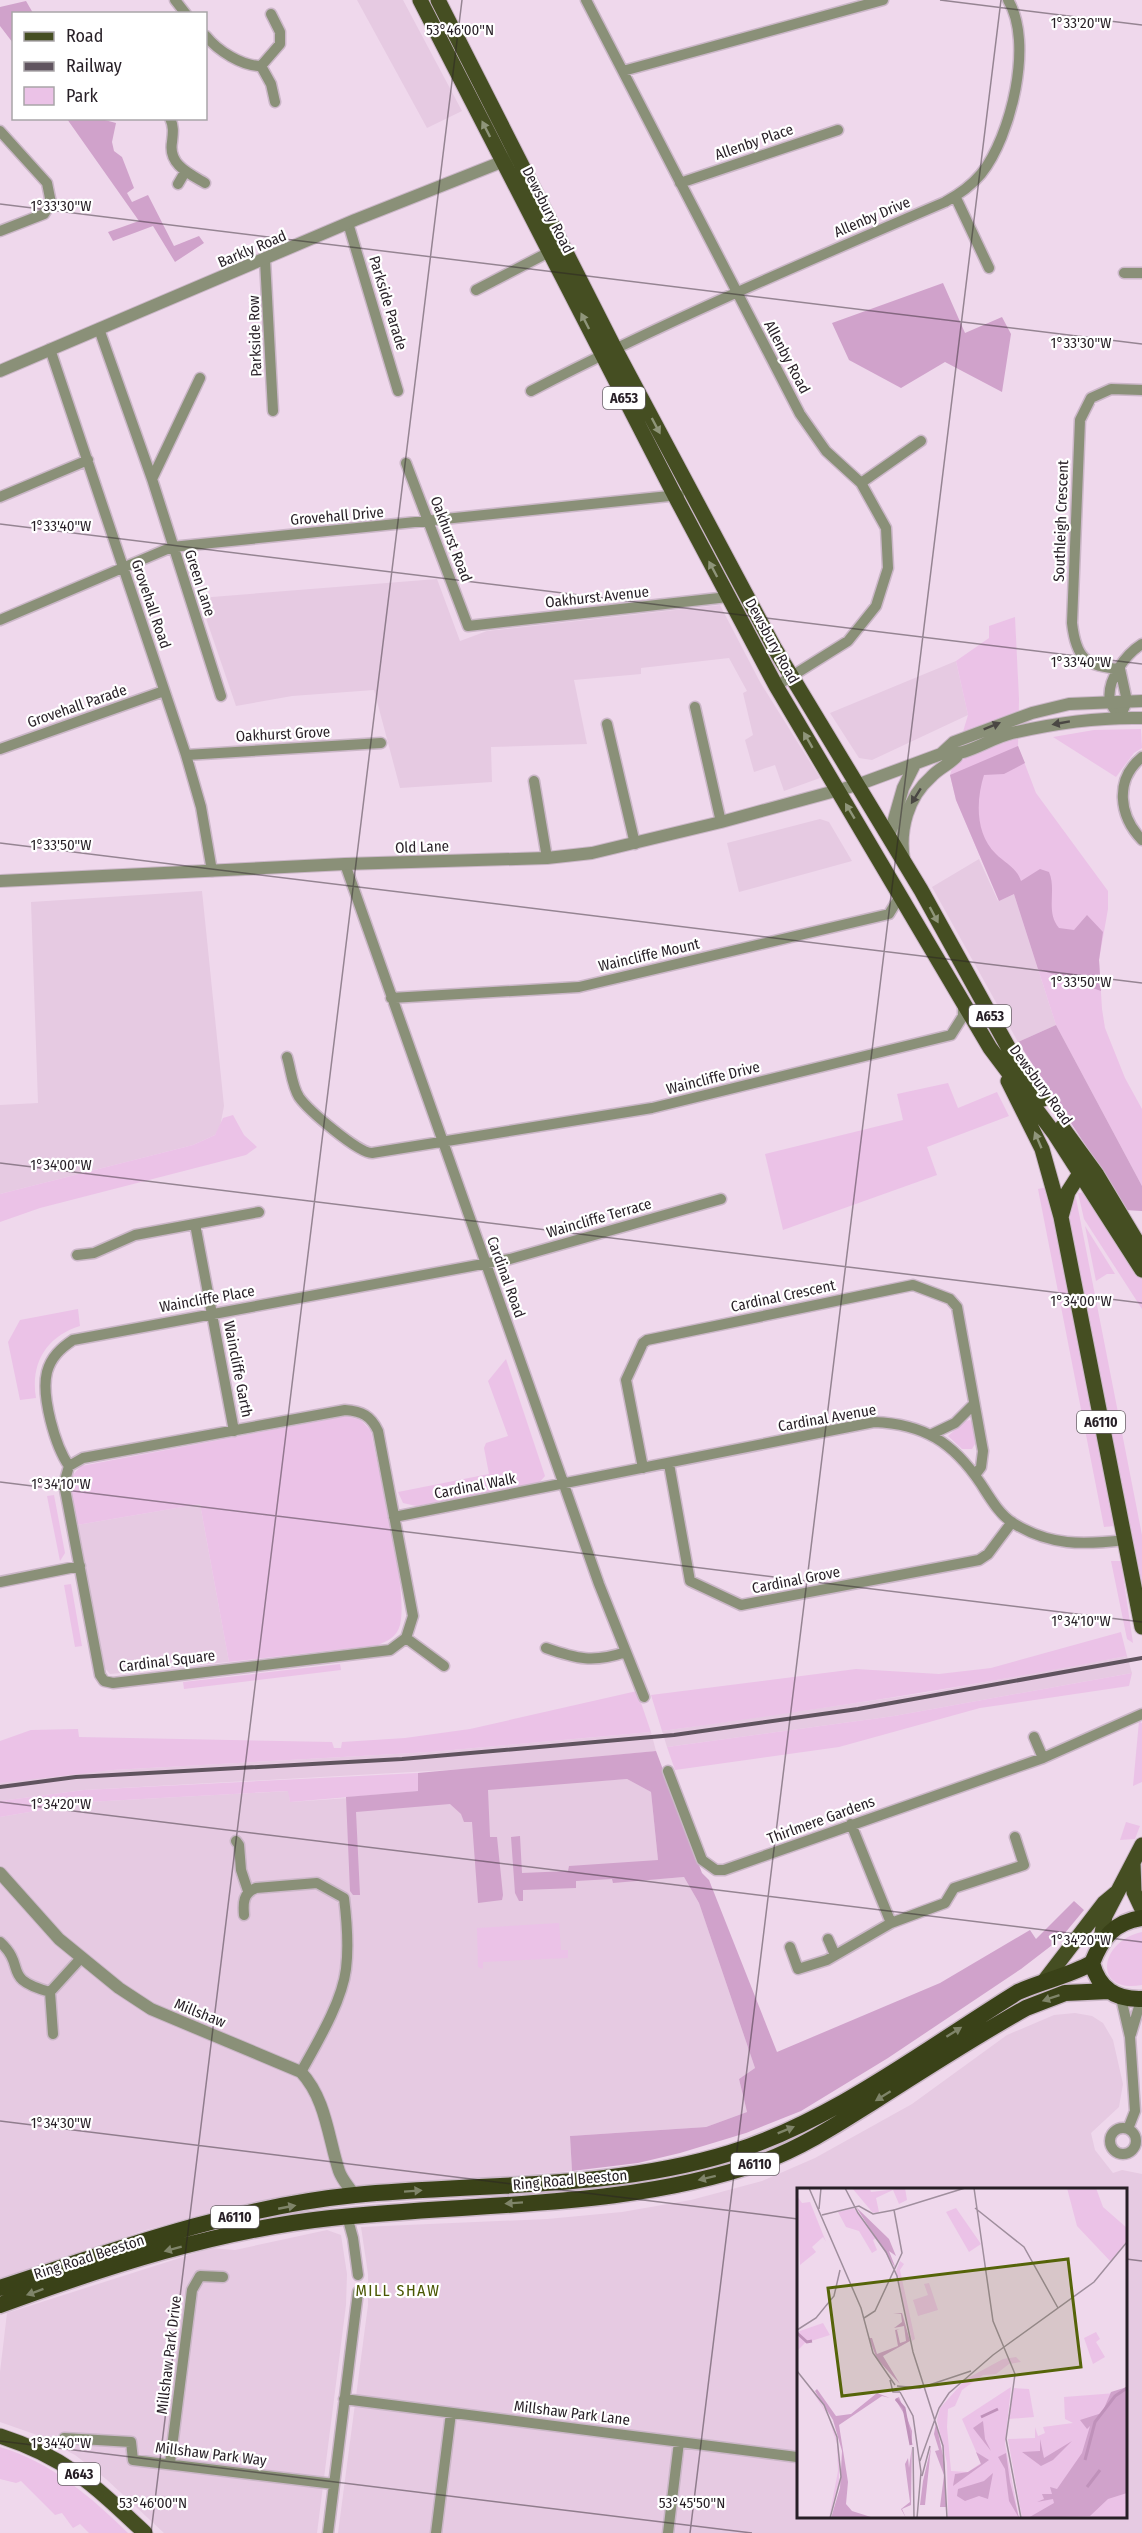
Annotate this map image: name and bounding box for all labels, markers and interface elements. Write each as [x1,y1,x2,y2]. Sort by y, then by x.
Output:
legend [12,12,207,120]
text: 1°33'20"W [1051,14,1111,32]
text: 53°46'00"N [426,21,494,39]
text: Road [66,25,103,47]
text: Railway [66,55,122,77]
text: Park [66,85,99,107]
street label: Allenby Place [712,120,796,164]
one-way arrow [481,121,491,138]
street label: Dewsbury Road [518,164,578,256]
street label: Allenby Drive [831,193,913,241]
text: 1°33'30"W [31,197,91,215]
street label: Barkly Road [215,226,289,272]
street label: Parkside Parade [365,254,411,352]
street label: Parkside Row [245,295,265,377]
one-way arrow [580,313,589,330]
street label: Allenby Road [760,317,814,397]
text: 1°33'30"W [1051,334,1111,352]
road number: A653 [603,387,645,409]
one-way arrow [651,418,661,435]
street label: Southleigh Crescent [1050,460,1072,582]
street label: Oakhurst Road [426,494,476,584]
street label: Grovehall Drive [290,503,384,529]
text: 1°33'40"W [31,517,91,535]
street label: Green Lane [181,547,219,619]
street label: Grovehall Road [127,557,175,651]
one-way arrow [708,560,718,577]
street label: Oakhurst Avenue [544,583,650,611]
street label: Dewsbury Road [741,595,803,687]
text: 1°33'40"W [1051,653,1111,671]
street label: Grovehall Parade [25,681,129,731]
one-way arrow [1052,719,1071,728]
one-way arrow [984,721,1002,731]
street label: Oakhurst Grove [235,723,331,745]
one-way arrow [802,732,813,748]
one-way arrow [910,788,921,804]
one-way arrow [844,803,855,819]
text: 1°33'50"W [31,836,91,854]
street label: Old Lane [395,837,449,857]
one-way arrow [929,907,939,924]
street label: Waincliffe Mount [597,935,701,975]
text: 1°33'50"W [1051,973,1111,991]
road number: A653 [969,1005,1011,1027]
street label: Dewsbury Road [1006,1041,1076,1129]
street label: Waincliffe Drive [664,1058,762,1098]
one-way arrow [1033,1130,1043,1148]
text: 1°34'00"W [30,1156,92,1174]
street label: Waincliffe Terrace [544,1194,654,1242]
street label: Cardinal Road [483,1234,529,1320]
street label: Cardinal Crescent [729,1276,837,1316]
street label: Waincliffe Place [158,1282,256,1316]
text: 1°34'00"W [1050,1292,1112,1310]
street label: Waincliffe Garth [220,1319,256,1419]
street label: Cardinal Avenue [777,1401,877,1435]
road number: A6110 [1077,1411,1125,1433]
street label: Cardinal Walk [433,1469,517,1503]
text: 1°34'10"W [31,1475,91,1493]
street label: Cardinal Grove [750,1563,842,1597]
text: 1°34'10"W [1051,1612,1111,1630]
street label: Cardinal Square [118,1646,216,1676]
street label: Thirlmere Gardens [765,1792,877,1848]
text: 1°34'20"W [31,1795,91,1813]
text: 1°34'20"W [1051,1931,1111,1949]
one-way arrow [1042,1993,1060,2003]
street label: Millshaw [172,1995,228,2031]
one-way arrow [946,2026,962,2037]
one-way arrow [875,2090,891,2101]
text: 1°34'30"W [31,2114,91,2132]
one-way arrow [778,2125,796,2135]
road number: A6110 [731,2153,779,2175]
street label: Ring Road Beeston [512,2166,628,2194]
one-way arrow [698,2173,716,2183]
one-way arrow [403,2187,422,2196]
inset map [797,2188,1127,2518]
one-way arrow [505,2199,524,2208]
one-way arrow [277,2202,296,2211]
road number: A6110 [211,2206,259,2228]
street label: Ring Road Beeston [32,2231,146,2283]
one-way arrow [164,2245,182,2255]
district label: MILL SHAW [355,2281,441,2300]
one-way arrow [26,2288,44,2298]
street label: Millshaw Park Drive [153,2295,185,2415]
street label: Millshaw Park Lane [513,2397,631,2429]
text: 1°34'40"W [31,2434,91,2452]
street label: Millshaw Park Way [154,2438,268,2470]
road number: A643 [58,2463,100,2485]
text: 53°46'00"N [119,2494,187,2512]
text: 53°45'50"N [659,2494,725,2512]

